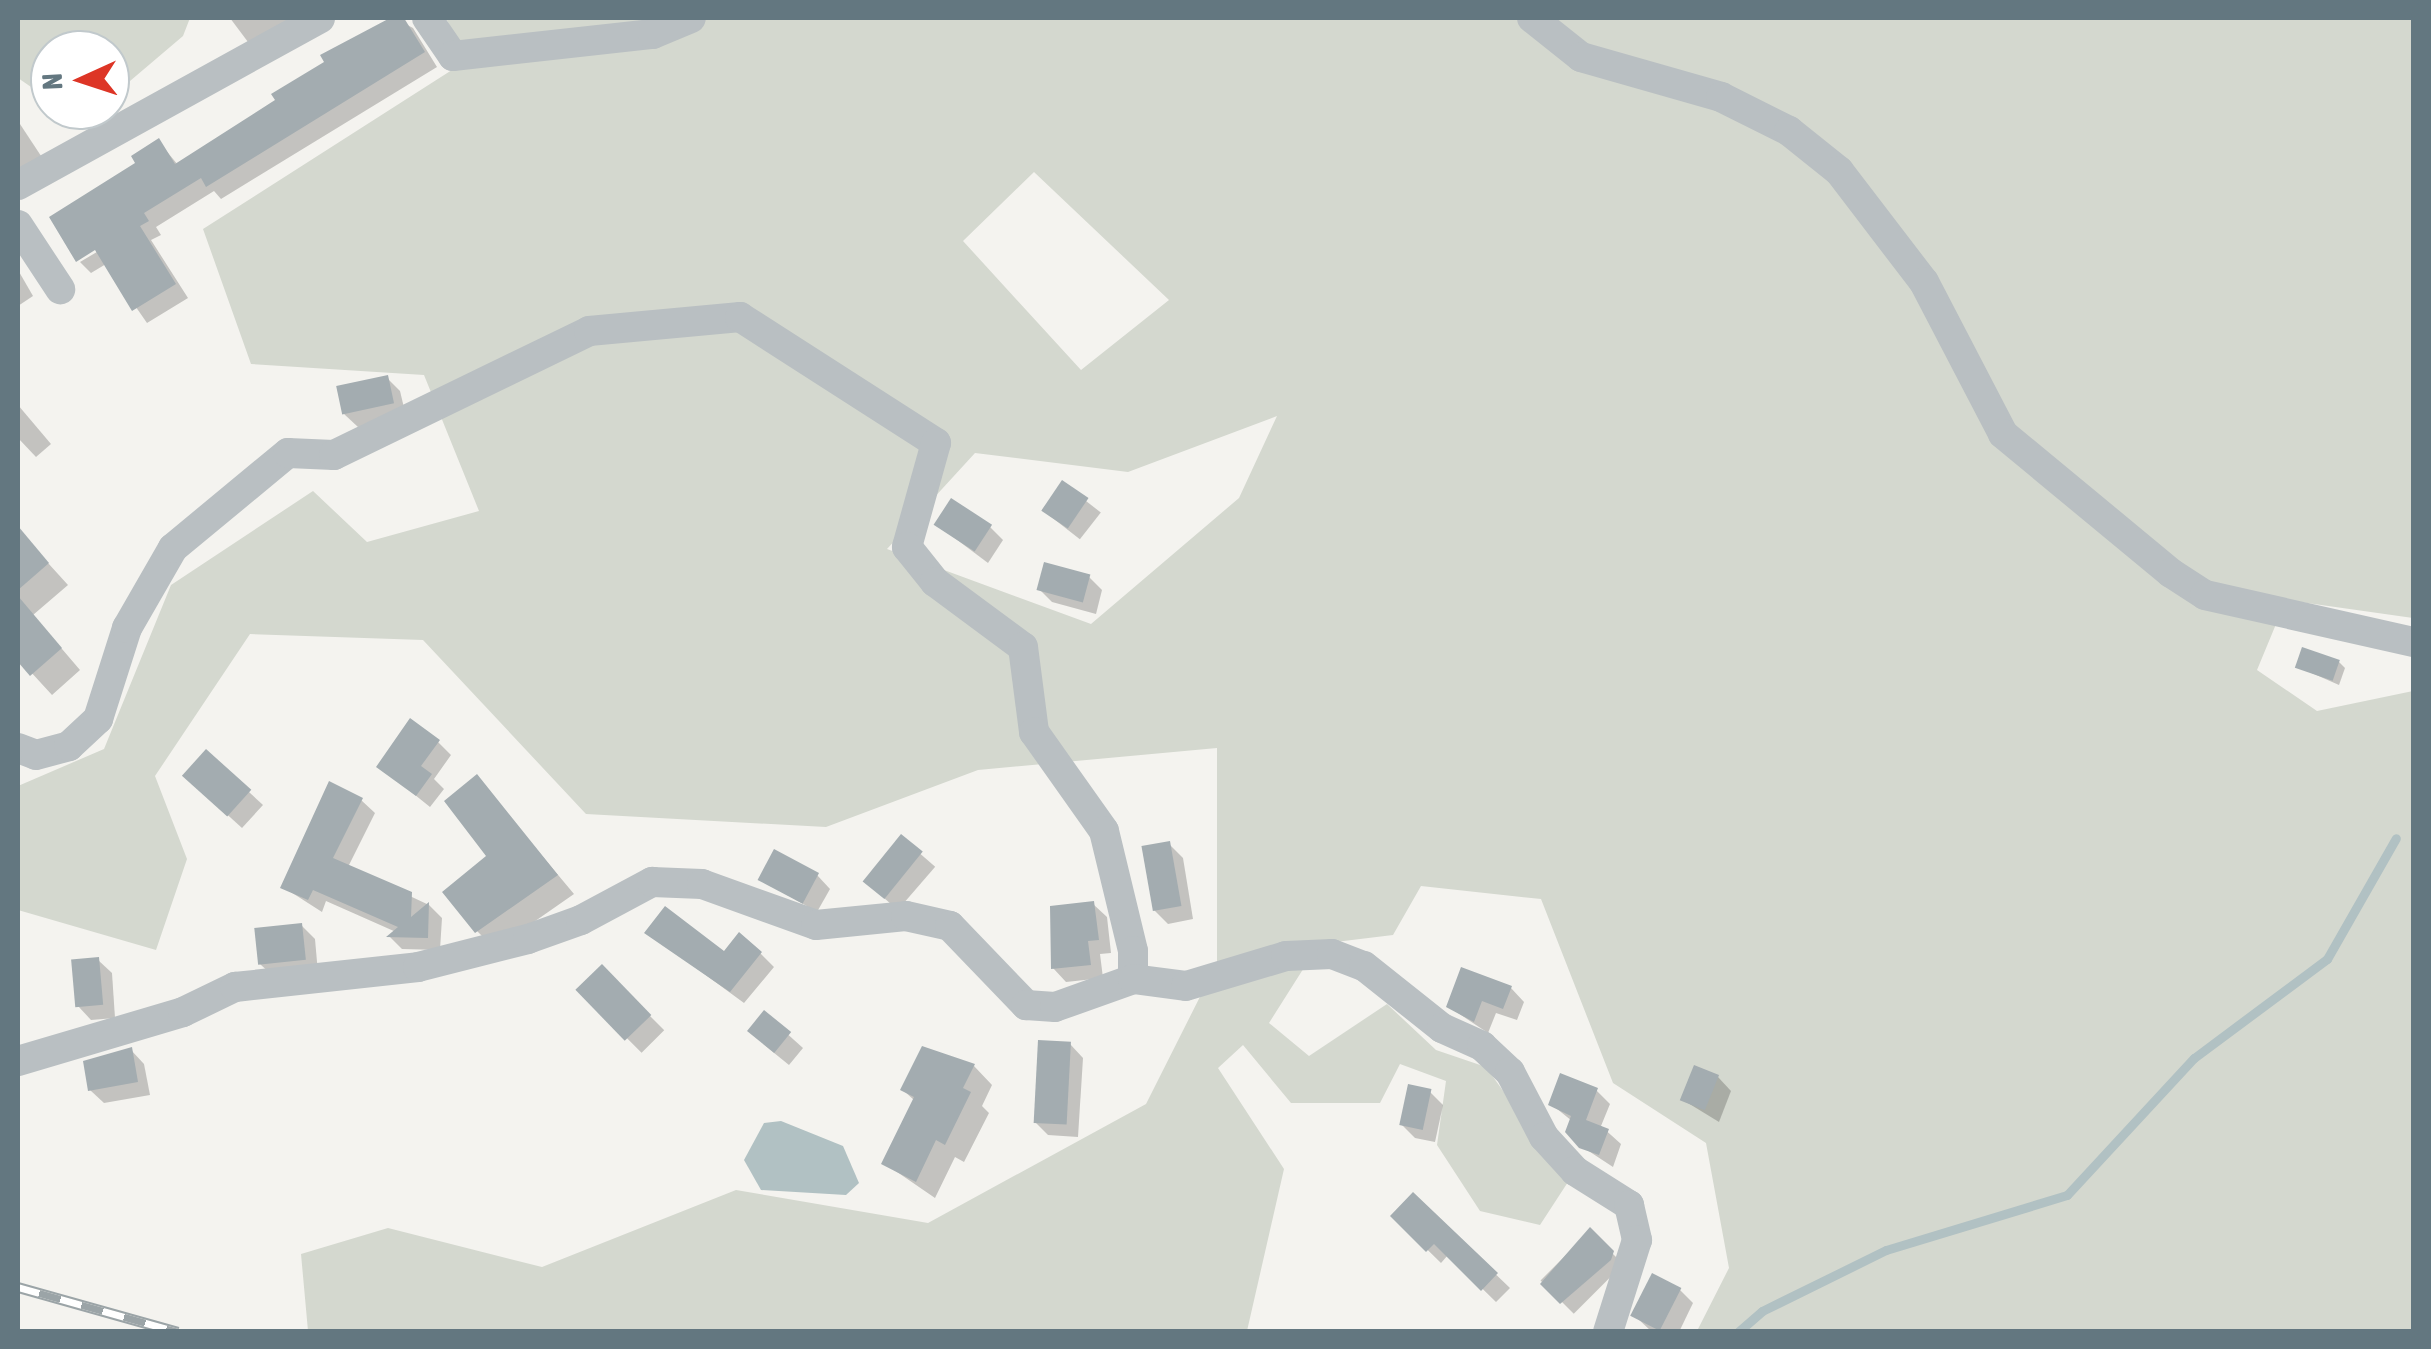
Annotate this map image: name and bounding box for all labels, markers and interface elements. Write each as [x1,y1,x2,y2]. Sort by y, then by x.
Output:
north arrow [30,30,130,130]
text: N [36,72,68,91]

